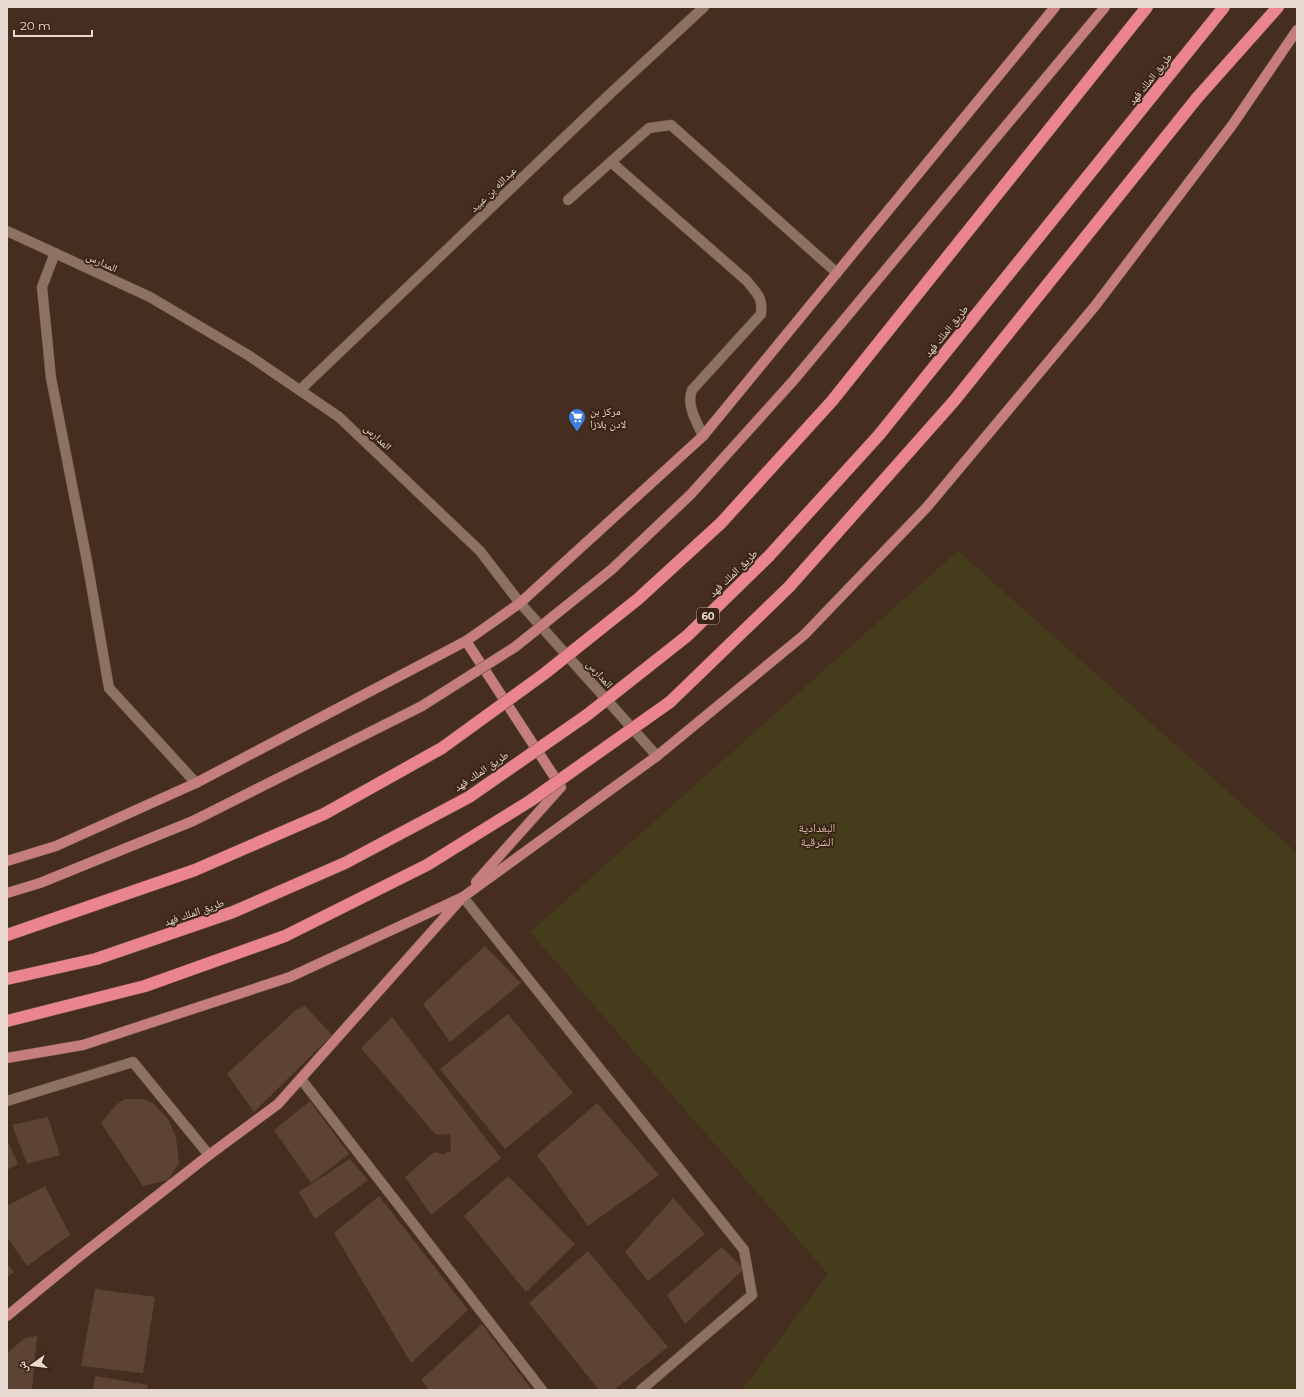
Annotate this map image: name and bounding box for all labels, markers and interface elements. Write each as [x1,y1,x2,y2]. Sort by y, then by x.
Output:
scale bar [14,12,92,38]
text: 20 m [20,18,51,33]
street label: طريق الملك فهد [1125,50,1175,108]
street label: عبدالله بن عبيد [467,163,520,215]
street label: المدارس [84,249,120,275]
street label: طريق الملك فهد [921,302,971,360]
place label: مركز بن لادن بلازا [590,404,626,431]
supermarket icon: مركز بن لادن بلازا [567,407,587,432]
street label: المدارس [361,421,395,453]
street label: طريق الملك فهد [706,546,760,600]
road number: 60 [697,608,719,624]
street label: المدارس [584,657,616,691]
street label: طريق الملك فهد [451,748,511,794]
district label: البغدادية الشرقية [799,820,836,849]
street label: طريق الملك فهد [162,895,226,929]
north arrow [12,1345,52,1385]
text: ش [14,1360,31,1375]

